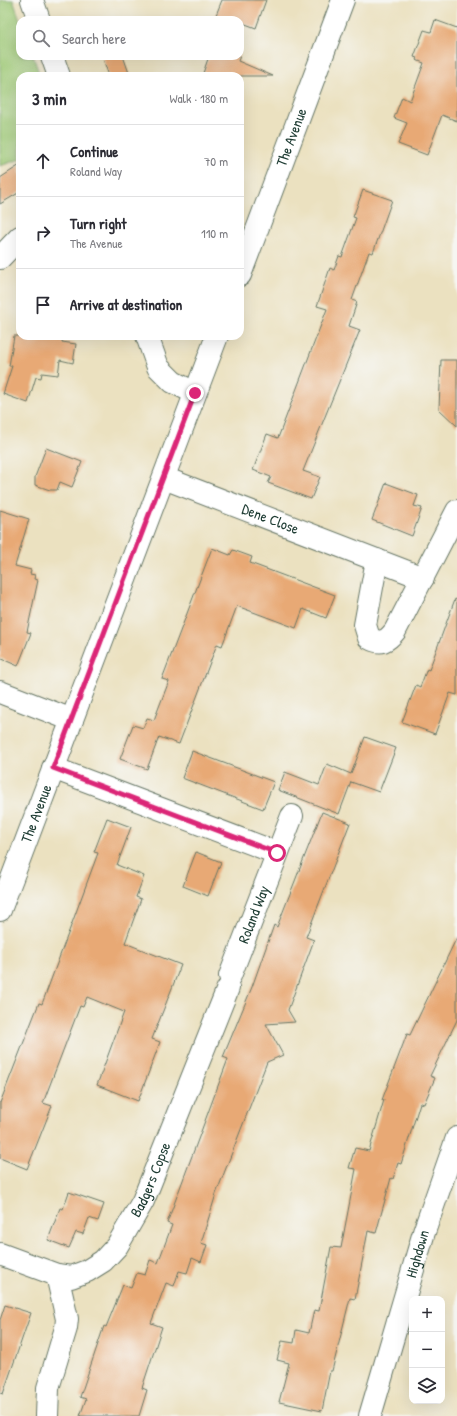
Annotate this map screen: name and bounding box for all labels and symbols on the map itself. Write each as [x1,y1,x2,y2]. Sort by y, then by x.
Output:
street label: The Avenue [271,105,312,169]
route end [186,384,204,402]
street label: Dene Close [239,498,302,539]
street label: The Avenue [15,781,57,846]
route start [268,844,286,862]
street label: Roland Way [233,882,274,946]
street label: Badgers Copse [125,1139,175,1221]
street label: Highdown [400,1227,434,1280]

